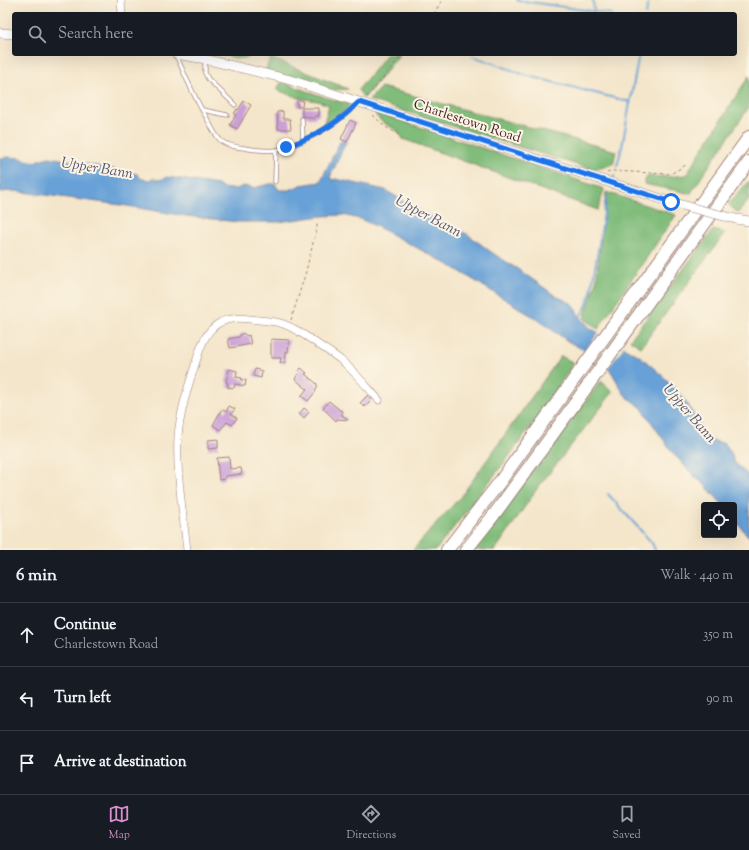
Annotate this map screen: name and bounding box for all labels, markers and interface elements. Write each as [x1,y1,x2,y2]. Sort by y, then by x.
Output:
search box [12,12,737,56]
icon: search [26,23,48,45]
text: Search here [58,24,133,45]
street label: Charlestown Road [411,95,523,149]
route end [277,138,295,156]
water label: Upper Bann [59,153,135,185]
water label: Upper Bann [391,191,465,243]
route start [662,193,680,211]
water label: Upper Bann [657,380,721,448]
map controls [701,502,737,538]
button: locate [701,502,737,538]
text: 6 min [16,564,57,588]
text: Walk · 440 m [660,567,733,585]
text: Continue [54,615,116,636]
icon: ahead [16,624,38,646]
text: 350 m [703,626,733,644]
text: Charlestown Road [54,636,158,654]
icon: left [16,688,38,710]
text: Turn left [54,688,111,709]
text: 90 m [706,690,733,708]
icon: arrive [16,752,38,774]
text: Arrive at destination [54,752,187,773]
tab: Map [108,803,130,843]
tab: Directions [347,803,396,843]
tab: Saved [613,803,641,843]

